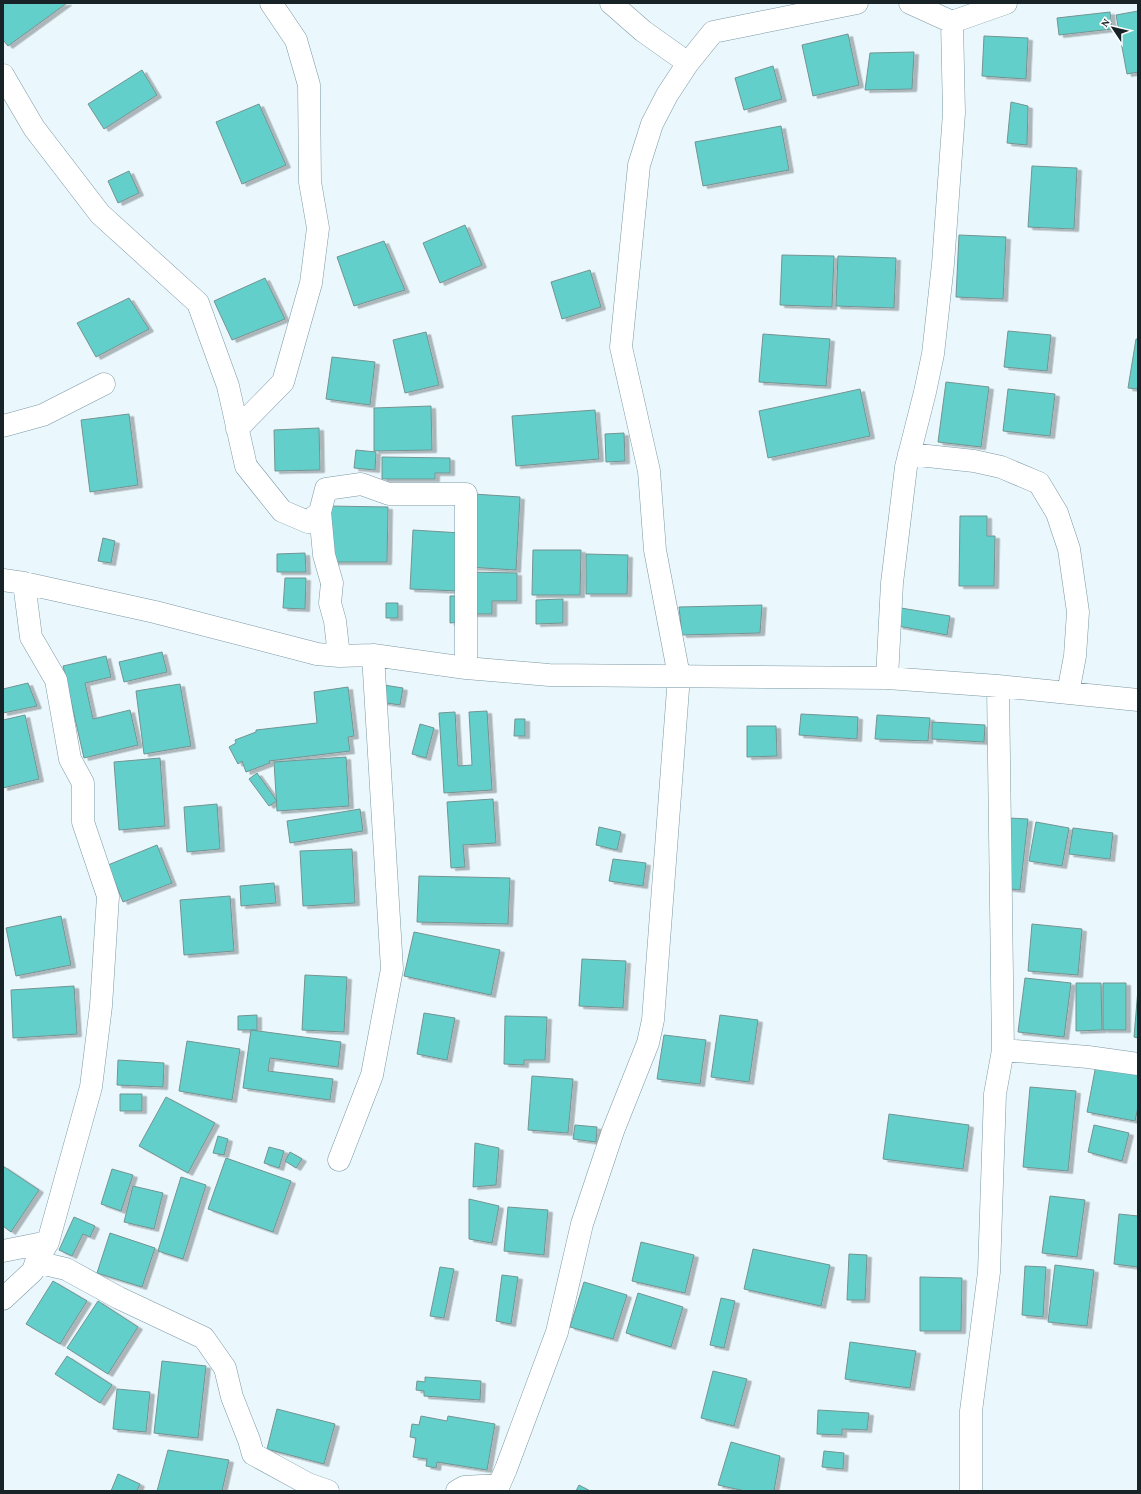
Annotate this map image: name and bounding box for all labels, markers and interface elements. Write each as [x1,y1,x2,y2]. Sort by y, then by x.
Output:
north arrow [1093,8,1133,48]
text: N [1098,15,1112,29]

